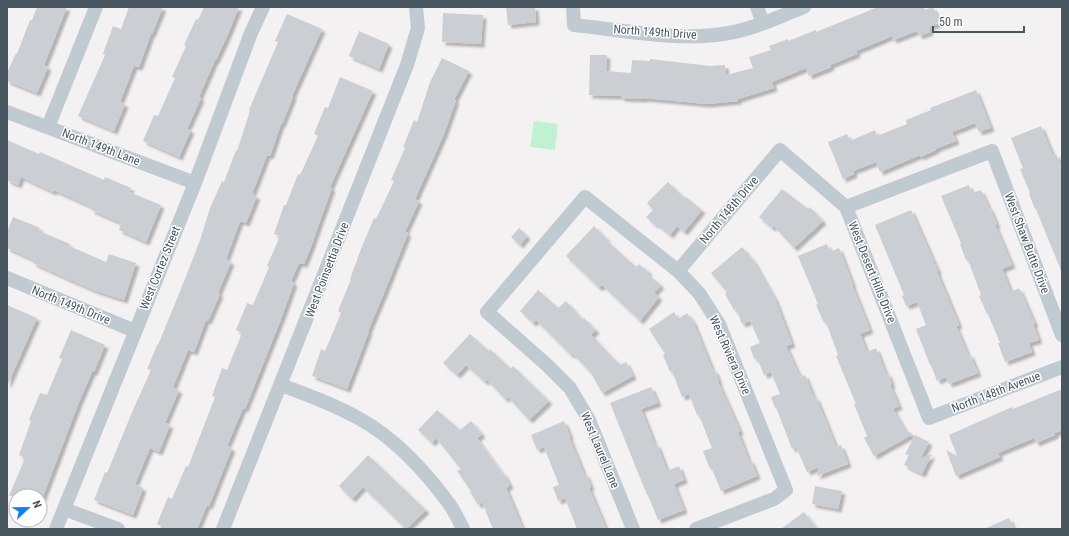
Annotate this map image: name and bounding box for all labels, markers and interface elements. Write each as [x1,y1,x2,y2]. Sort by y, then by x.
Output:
scale bar [933,8,1024,34]
text: 50 m [939,15,963,29]
street label: North 149th Drive [613,22,697,42]
street label: North 149th Lane [60,126,142,168]
street label: North 148th Drive [697,173,761,246]
street label: West Shaw Butte Drive [1001,191,1053,296]
street label: West Desert Hills Drive [845,219,899,325]
street label: West Poinsettia Drive [302,220,352,320]
street label: West Cortez Street [137,224,183,312]
street label: North 149th Drive [30,283,113,327]
street label: West Riviera Drive [706,313,754,397]
street label: North 148th Avenue [950,369,1043,415]
street label: West Laurel Lane [578,410,622,490]
north arrow [8,488,48,528]
text: N [30,499,44,510]

